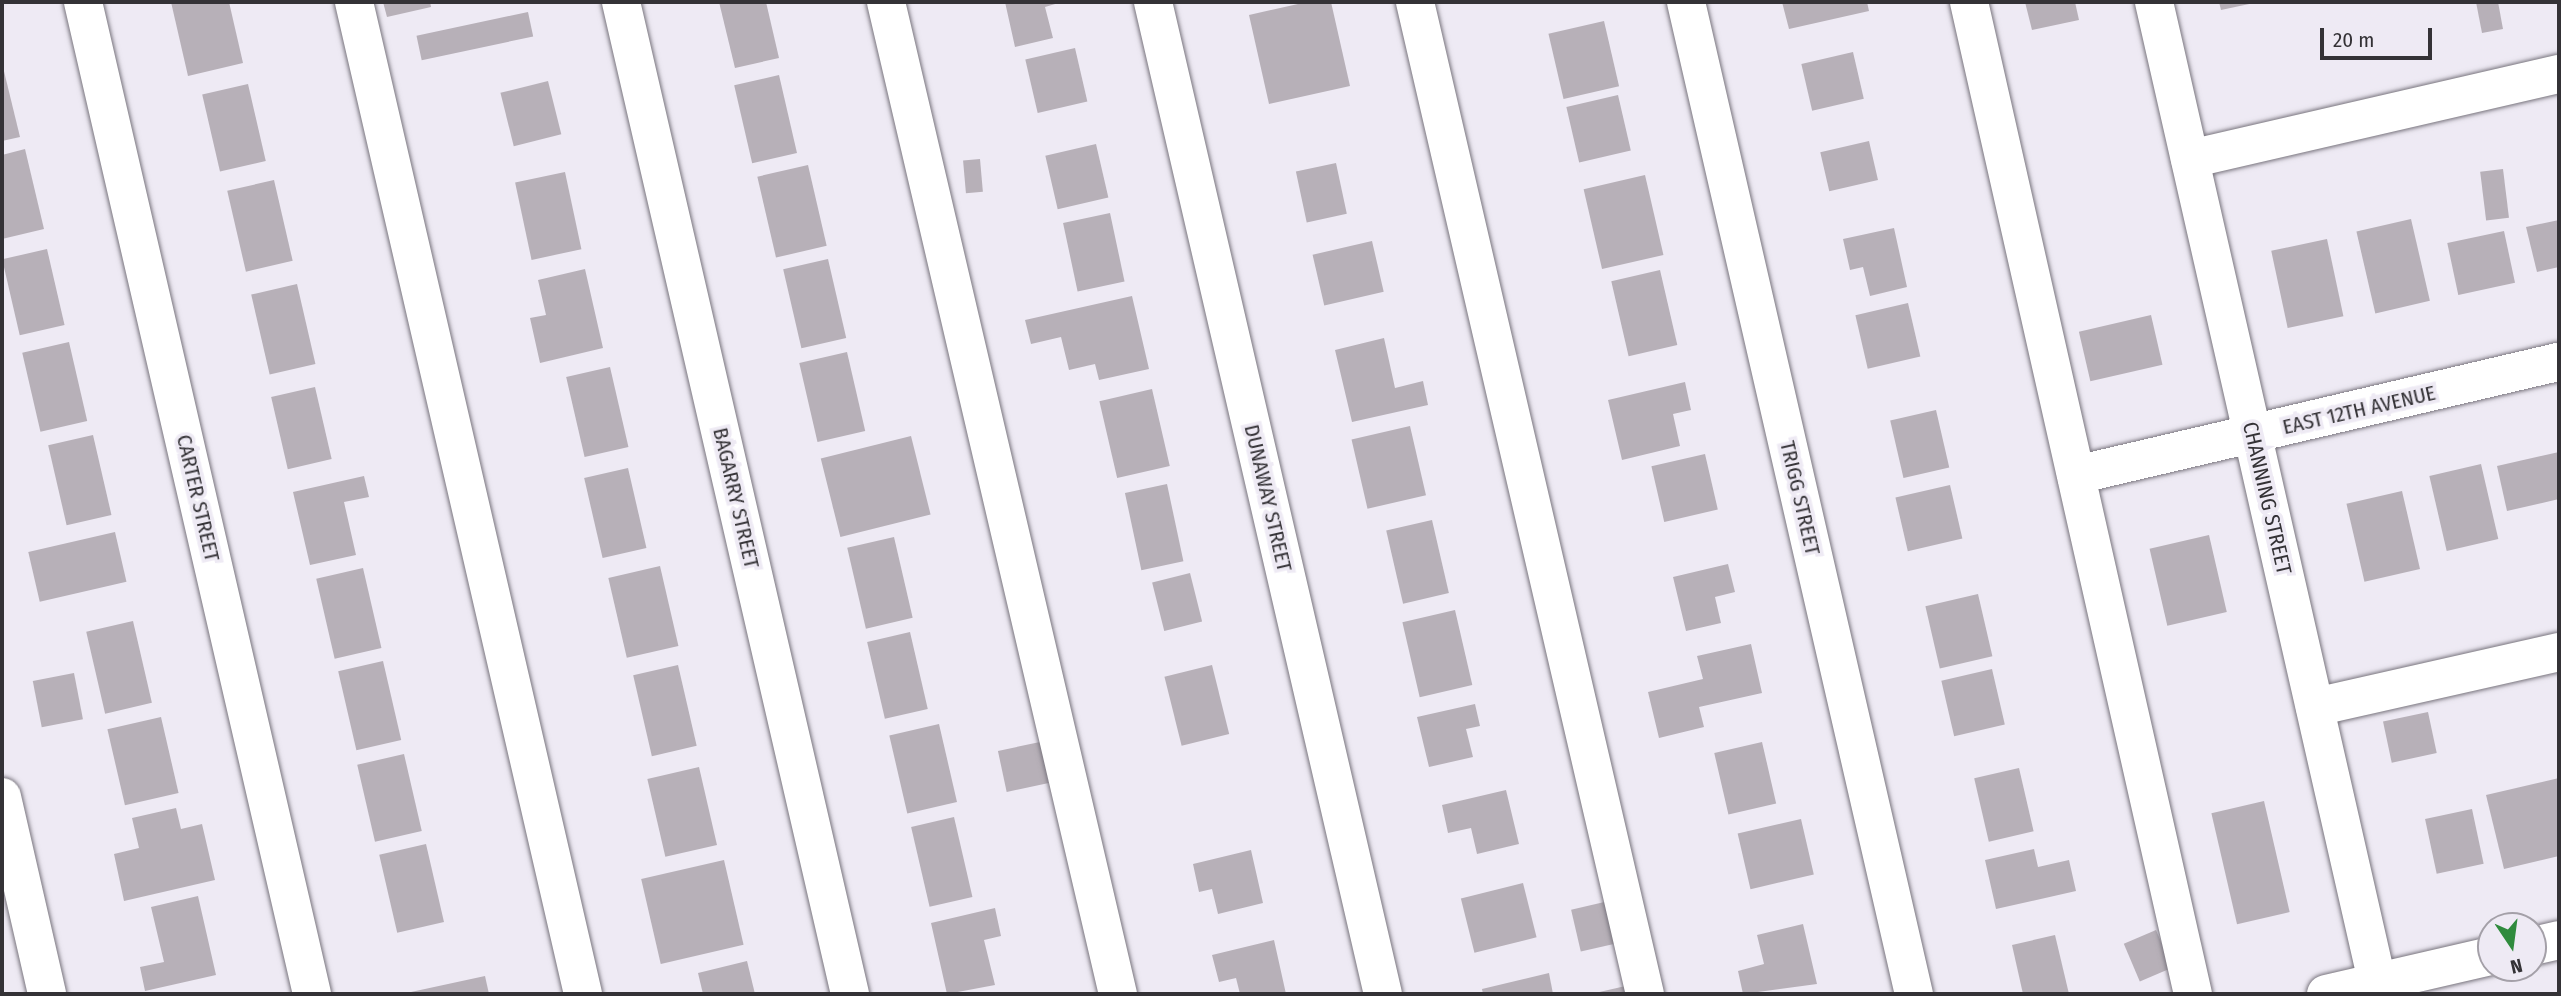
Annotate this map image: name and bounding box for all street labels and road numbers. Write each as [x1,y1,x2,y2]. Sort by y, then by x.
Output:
street label: EAST 12TH AVENUE [2280,380,2438,440]
street label: CHANNING STREET [2237,419,2297,577]
street label: DUNAWAY STREET [1239,422,1297,574]
street label: BAGARRY STREET [708,425,764,571]
street label: CARTER STREET [171,432,225,564]
street label: TRIGG STREET [1775,439,1825,557]

